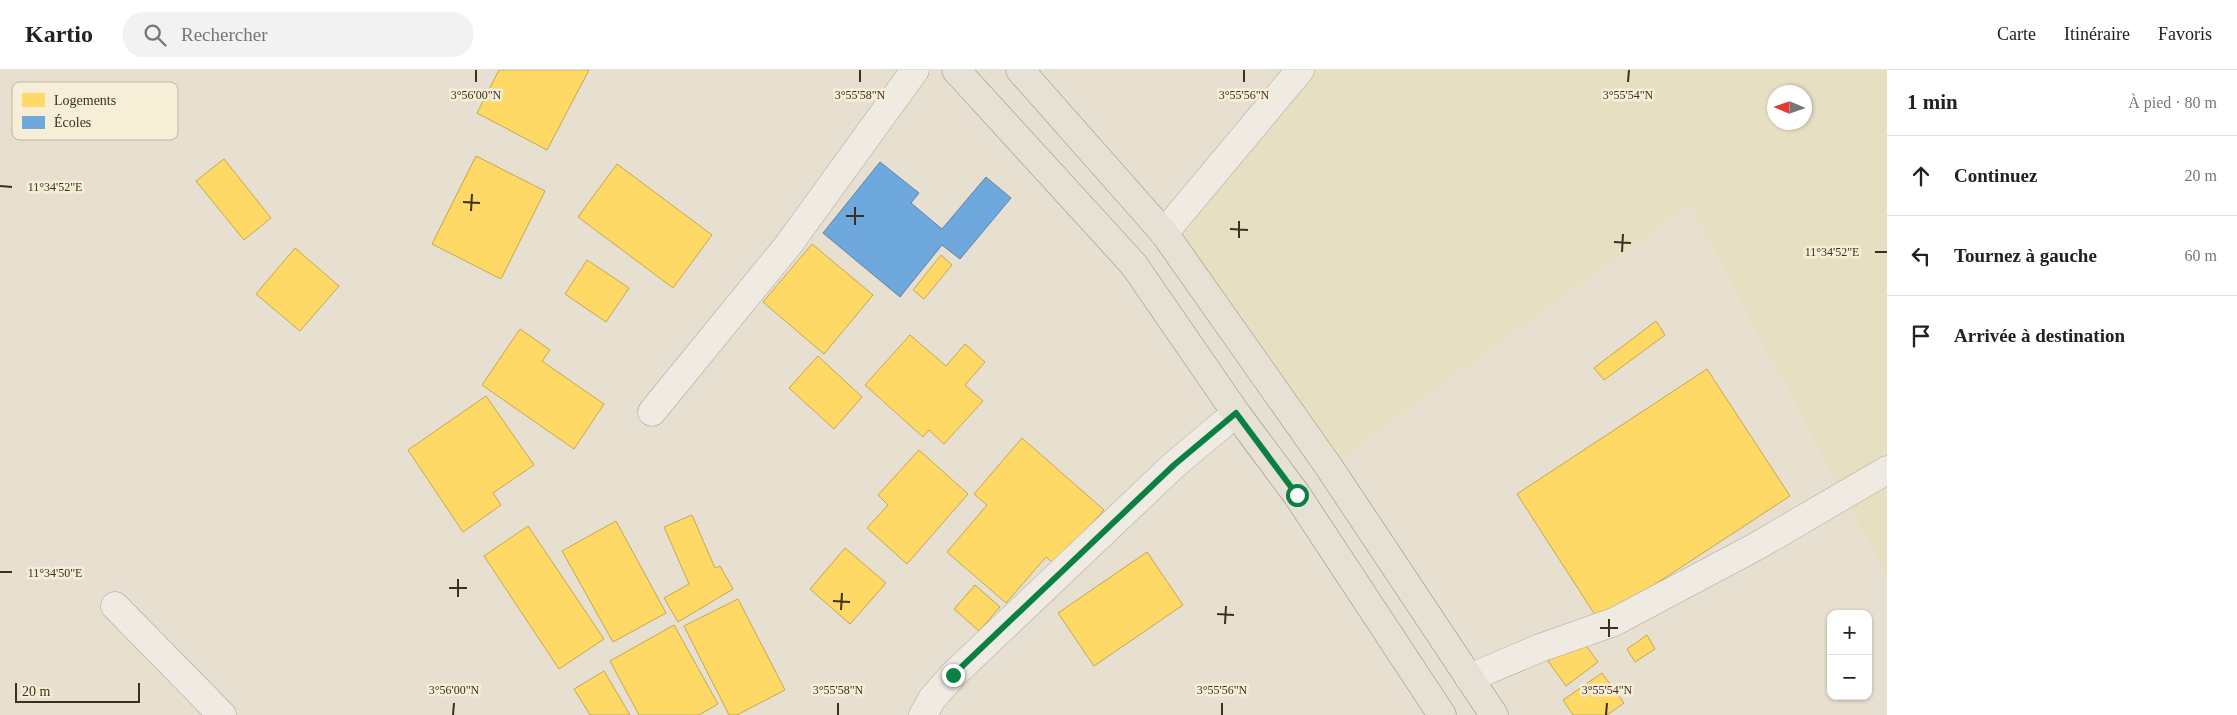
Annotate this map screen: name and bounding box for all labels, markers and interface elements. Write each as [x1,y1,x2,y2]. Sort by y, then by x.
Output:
search box [123,12,473,57]
text: Kartio [25,21,93,47]
icon: search [141,21,169,49]
text: Rechercher [181,24,267,45]
text: Carte [1997,24,2036,44]
text: Itinéraire [2064,24,2130,44]
text: Favoris [2158,24,2212,44]
legend [12,82,178,140]
north arrow [1767,85,1812,130]
text: 3°56'00"N [451,88,502,102]
text: 3°55'58"N [835,88,886,102]
text: 3°55'56"N [1219,88,1270,102]
text: 3°55'54"N [1603,88,1654,102]
text: 1 min [1907,90,1958,114]
text: Logements [54,93,116,108]
text: À pied · 80 m [2128,94,2217,111]
text: Écoles [54,114,91,130]
icon: ahead [1907,162,1935,190]
text: Continuez [1954,165,2037,186]
text: 20 m [2185,167,2217,184]
text: 11°34'52"E [28,180,82,194]
icon: left [1907,242,1935,270]
text: 11°34'52"E [1805,245,1859,259]
text: Tournez à gauche [1954,245,2097,266]
text: 60 m [2185,247,2217,264]
icon: arrive [1907,322,1935,350]
text: Arrivée à destination [1954,325,2125,346]
route start [1286,484,1309,507]
text: 11°34'50"E [28,566,82,580]
map controls [1827,610,1872,700]
button: + [1827,610,1872,655]
button: − [1827,655,1872,700]
route end [942,664,965,687]
scale bar [15,680,140,703]
text: 3°56'00"N [429,683,480,697]
text: 3°55'58"N [813,683,864,697]
text: 3°55'56"N [1197,683,1248,697]
text: 3°55'54"N [1582,683,1633,697]
text: 20 m [22,684,50,699]

